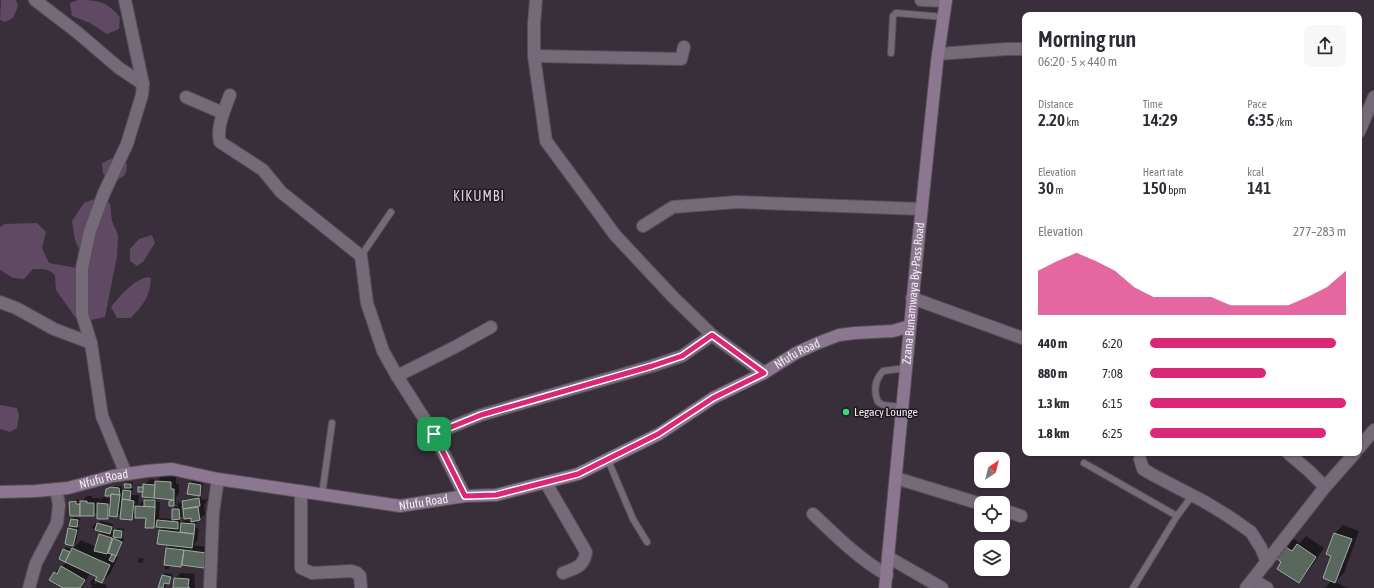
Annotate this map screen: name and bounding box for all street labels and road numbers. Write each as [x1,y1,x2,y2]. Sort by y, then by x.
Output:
street label: Zzana Bunamwaya By-Pass Road [899,222,927,365]
street label: Nfufu Road [772,336,822,372]
street label: Nfufu Road [78,467,129,492]
street label: Nfufu Road [398,492,449,513]

